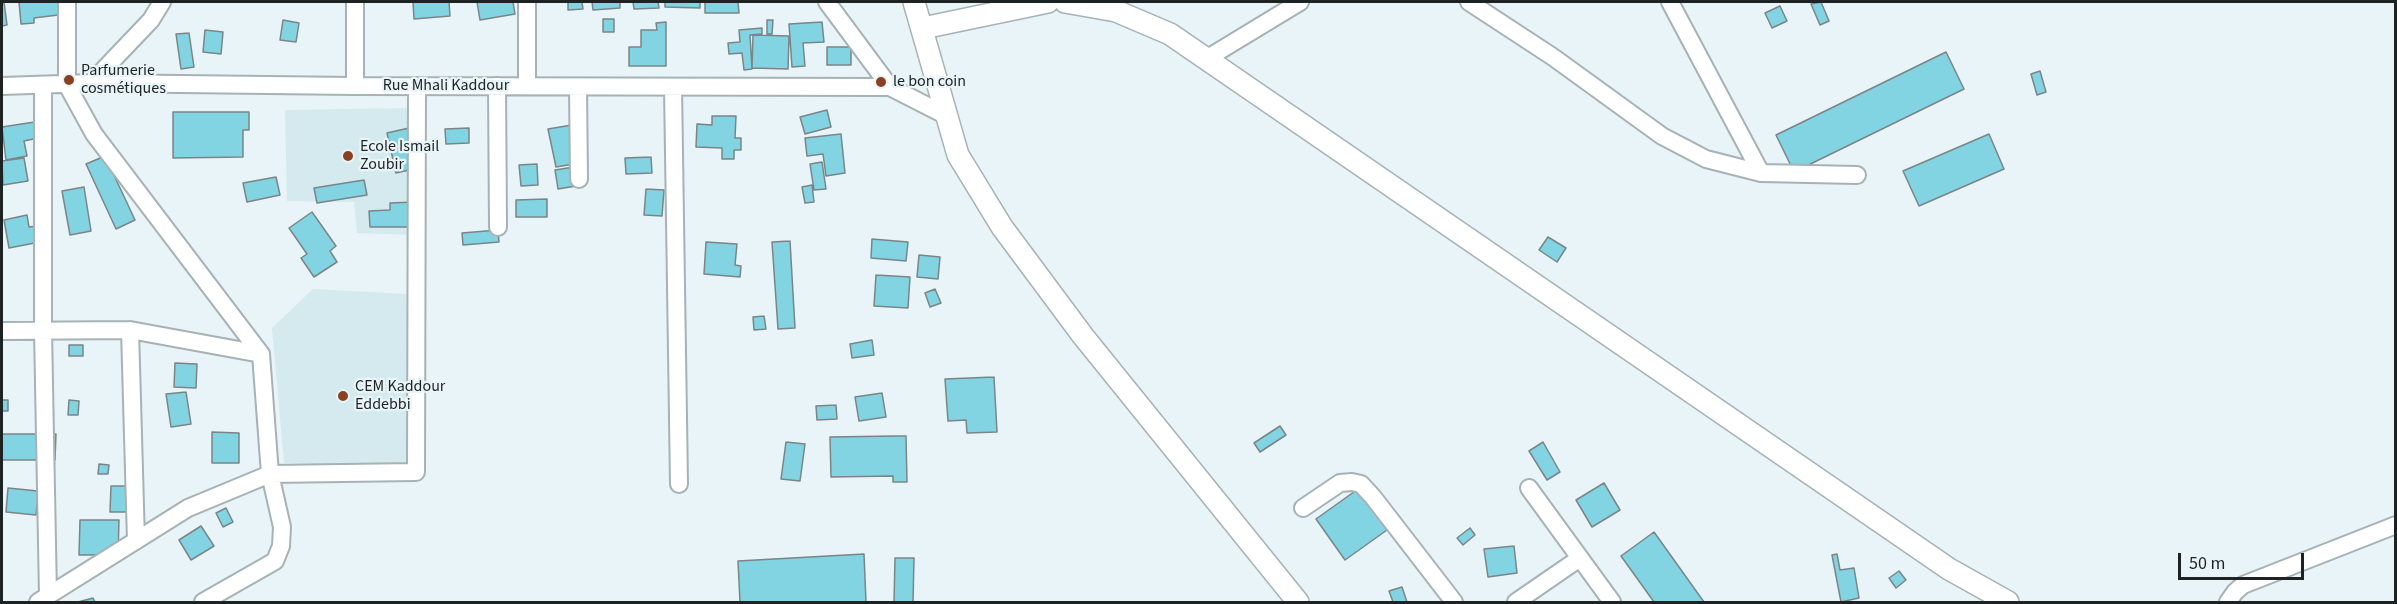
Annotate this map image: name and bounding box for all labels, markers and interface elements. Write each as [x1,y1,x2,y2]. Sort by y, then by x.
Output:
place label: Parfumerie cosmétiques [81,61,166,99]
place label: le bon coin [893,72,966,92]
marker: Parfumerie cosmétiques [62,73,76,87]
marker: le bon coin [874,75,888,89]
street label: Rue Mhali Kaddour [383,76,509,96]
place label: Ecole Ismail Zoubir [360,137,439,175]
marker: Ecole Ismail Zoubir [341,149,355,163]
place label: CEM Kaddour Eddebbi [355,377,445,415]
marker: CEM Kaddour Eddebbi [336,389,350,403]
scale bar [2181,541,2307,579]
text: 50 m [2189,551,2225,576]

